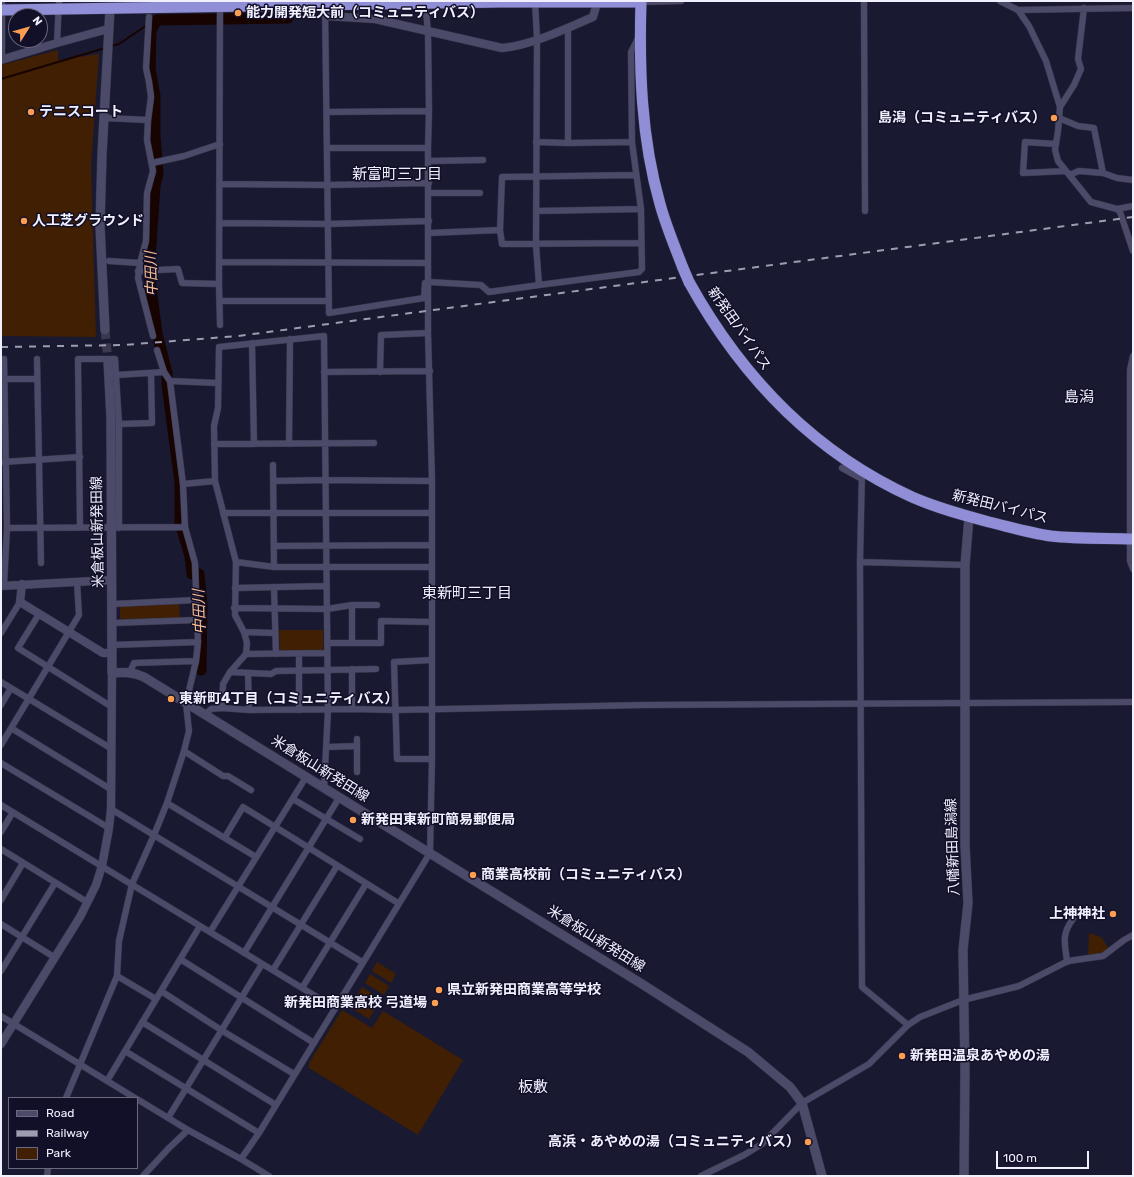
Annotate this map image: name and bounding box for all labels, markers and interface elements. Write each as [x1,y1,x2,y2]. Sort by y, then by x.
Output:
place label: 能力開発短大前（コミュニティバス） [246,5,484,21]
north arrow [8,8,48,48]
marker: 能力開発短大前（コミュニティバス） [233,8,243,18]
text: N [30,14,45,28]
place label: テニスコート [39,104,123,120]
marker: テニスコート [26,107,36,117]
place label: 島潟（コミュニティバス） [878,110,1046,126]
marker: 島潟（コミュニティバス） [1049,113,1059,123]
district label: 新富町三丁目 [352,166,442,184]
place label: 人工芝グラウンド [32,213,144,229]
marker: 人工芝グラウンド [19,216,29,226]
water label: 中田川 [142,251,162,297]
street label: 新発田バイパス [704,284,774,374]
district label: 島潟 [1064,389,1094,407]
street label: 米倉板山新発田線 [89,476,107,588]
street label: 新発田バイパス [950,487,1050,527]
district label: 東新町三丁目 [422,585,512,603]
water label: 中田川 [190,589,210,635]
place label: 東新町4丁目（コミュニティバス） [179,691,399,707]
marker: 東新町4丁目（コミュニティバス） [166,694,176,704]
street label: 米倉板山新発田線 [268,732,372,806]
street label: 八幡新田島潟線 [943,798,963,896]
place label: 新発田東新町簡易郵便局 [361,812,515,828]
marker: 新発田東新町簡易郵便局 [348,815,358,825]
place label: 商業高校前（コミュニティバス） [481,867,691,883]
marker: 商業高校前（コミュニティバス） [468,870,478,880]
street label: 米倉板山新発田線 [544,902,648,976]
place label: 上神神社 [1049,906,1105,922]
marker: 上神神社 [1108,909,1118,919]
place label: 県立新発田商業高等学校 [447,982,601,998]
marker: 県立新発田商業高等学校 [434,985,444,995]
place label: 新発田商業高校 弓道場 [284,995,427,1011]
marker: 新発田商業高校 弓道場 [430,998,440,1008]
place label: 新発田温泉あやめの湯 [910,1048,1050,1064]
marker: 新発田温泉あやめの湯 [897,1051,907,1061]
district label: 板敷 [518,1079,548,1097]
legend [8,1097,138,1169]
text: Road [46,1106,74,1120]
text: Railway [46,1126,89,1140]
place label: 高浜・あやめの湯（コミュニティバス） [548,1134,800,1150]
marker: 高浜・あやめの湯（コミュニティバス） [803,1137,813,1147]
scale bar [998,1143,1091,1169]
text: Park [46,1146,71,1160]
text: 100 m [1003,1151,1037,1165]

